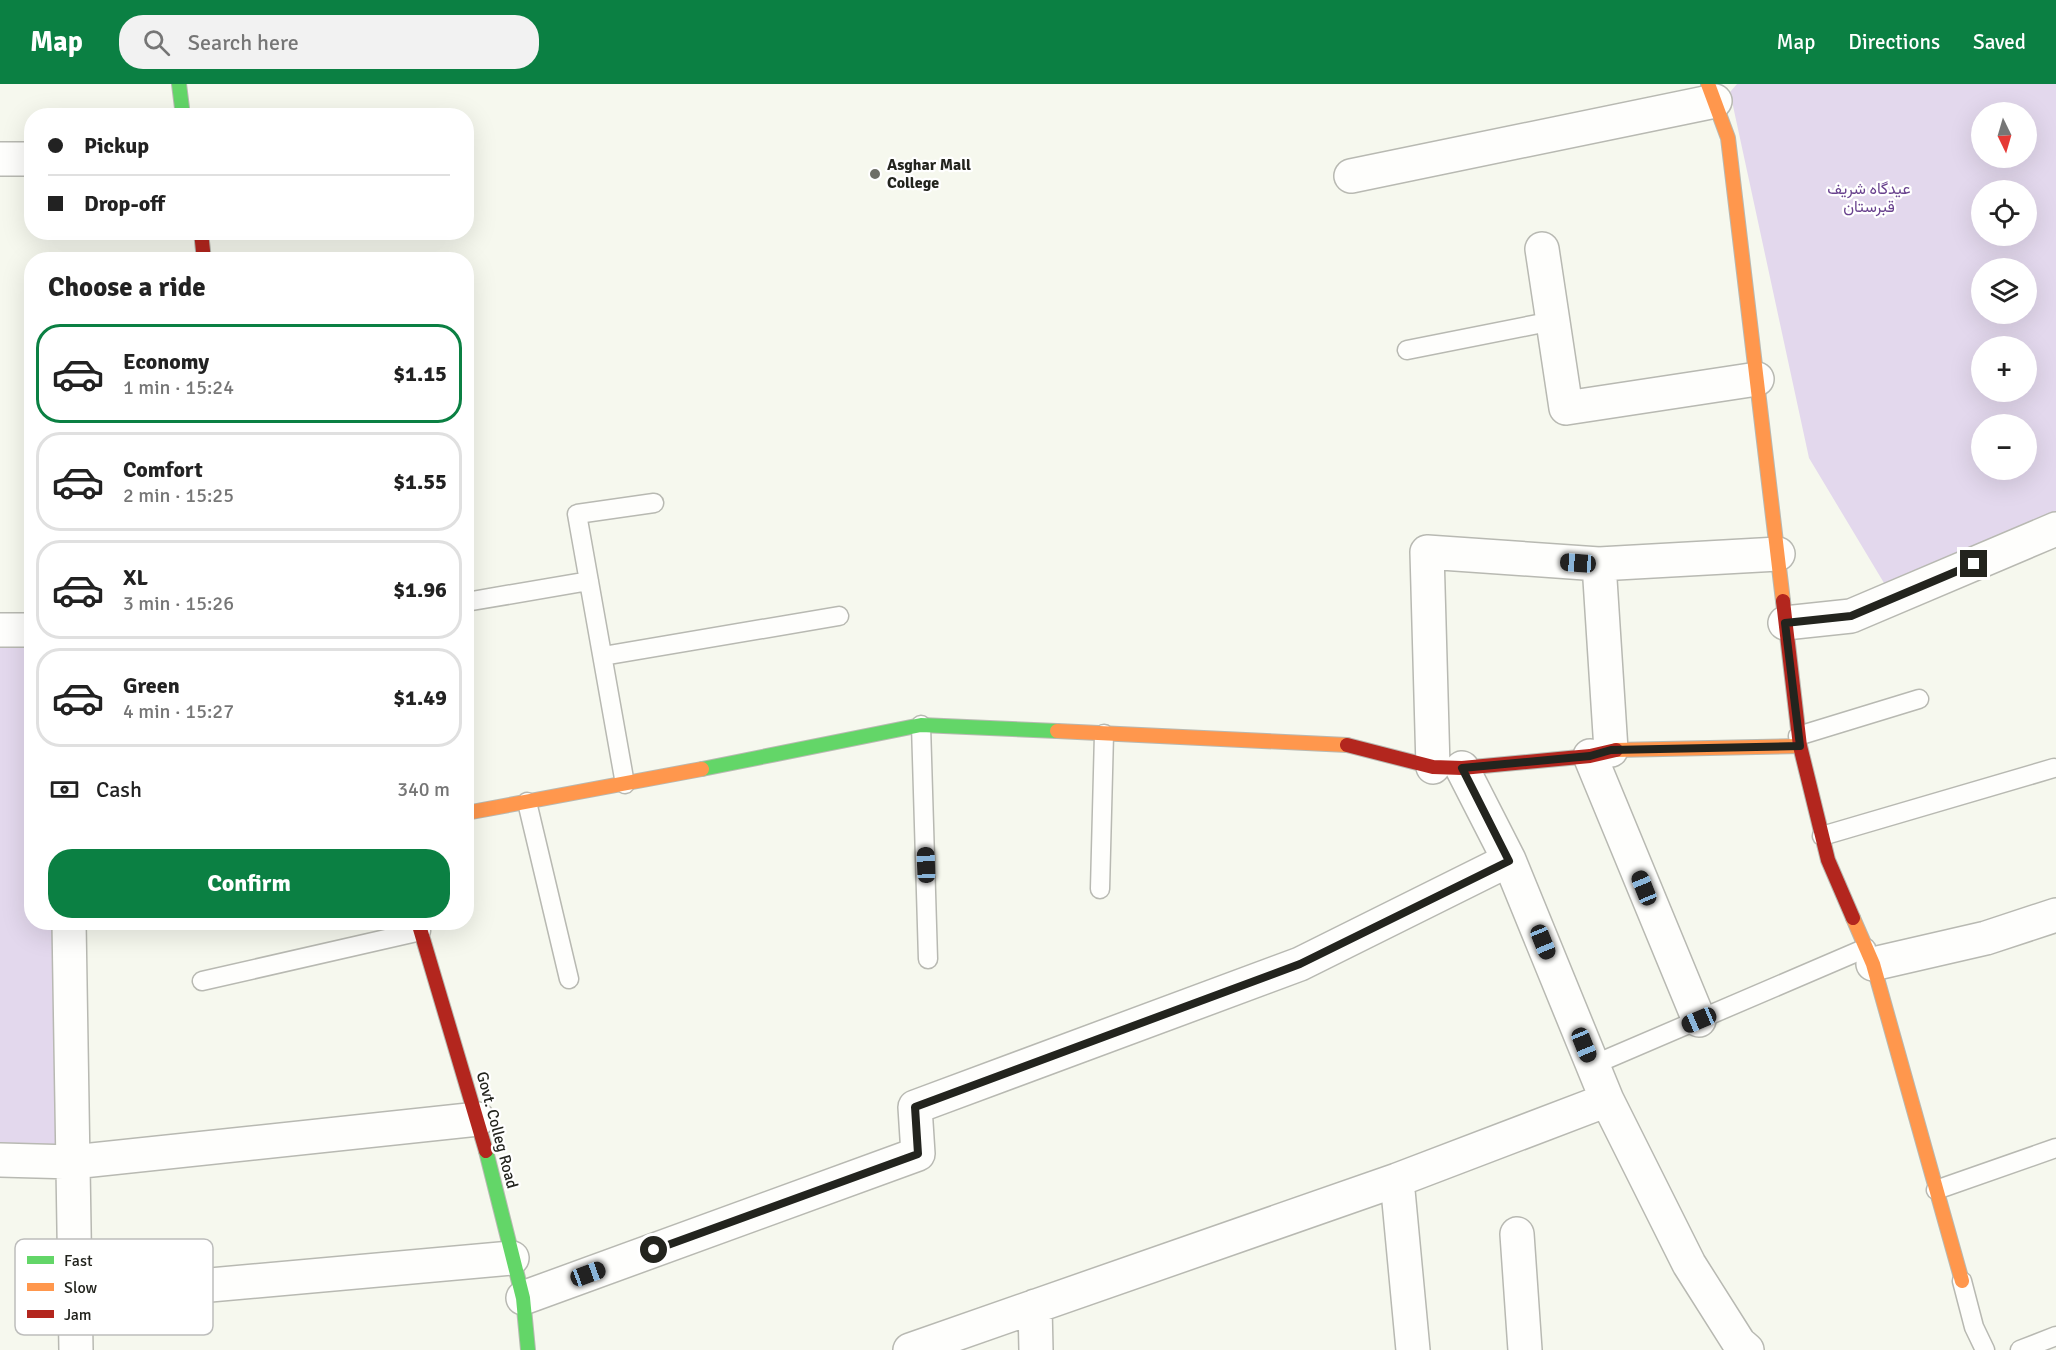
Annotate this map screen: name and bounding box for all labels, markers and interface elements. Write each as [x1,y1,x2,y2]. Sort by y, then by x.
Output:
search box [119,15,539,69]
text: Map [30,25,83,59]
icon: search [140,26,173,59]
text: Search here [188,29,299,56]
text: Map [1777,29,1815,55]
text: Directions [1848,29,1940,55]
text: Saved [1973,29,2026,55]
north arrow [1971,102,2037,168]
map controls [1971,102,2037,480]
text: Pickup [84,132,149,159]
place label: Asghar Mall College [887,155,971,193]
marker: Asghar Mall College [868,167,882,181]
park label: عیدگاہ شریف قبرستان [1827,179,1911,217]
button: locate [1971,180,2037,246]
text: Drop-off [84,190,165,217]
button: layers [1971,258,2037,324]
text: Choose a ride [48,271,206,304]
button: + [1971,336,2037,402]
icon: car [51,347,105,401]
text: Economy [123,348,209,375]
text: $1.15 [393,360,447,387]
text: 1 min · 15:24 [123,375,234,400]
button: − [1971,414,2037,480]
icon: car [51,455,105,509]
text: Comfort [123,456,203,483]
text: $1.55 [393,468,447,495]
text: 2 min · 15:25 [123,483,234,508]
route end [1960,550,1987,577]
car [1559,553,1597,573]
icon: car [51,563,105,617]
text: XL [123,564,148,591]
text: $1.96 [393,576,447,603]
text: 3 min · 15:26 [123,591,234,616]
icon: car [51,671,105,725]
text: Green [123,672,180,699]
text: $1.49 [393,684,447,711]
text: 4 min · 15:27 [123,699,234,724]
icon: cash [48,773,81,806]
text: Cash [96,776,142,803]
text: 340 m [397,777,450,802]
car [916,847,936,883]
button: Confirm [48,849,450,918]
car [1629,868,1659,908]
car [1528,922,1558,962]
car [1679,1005,1719,1035]
car [1569,1025,1599,1065]
street label: Govt. Colleg Road [472,1069,522,1191]
route start [640,1236,667,1263]
legend [15,1239,213,1335]
text: Fast [64,1251,93,1271]
car [568,1259,608,1289]
text: Slow [64,1278,98,1298]
text: Jam [64,1305,92,1325]

